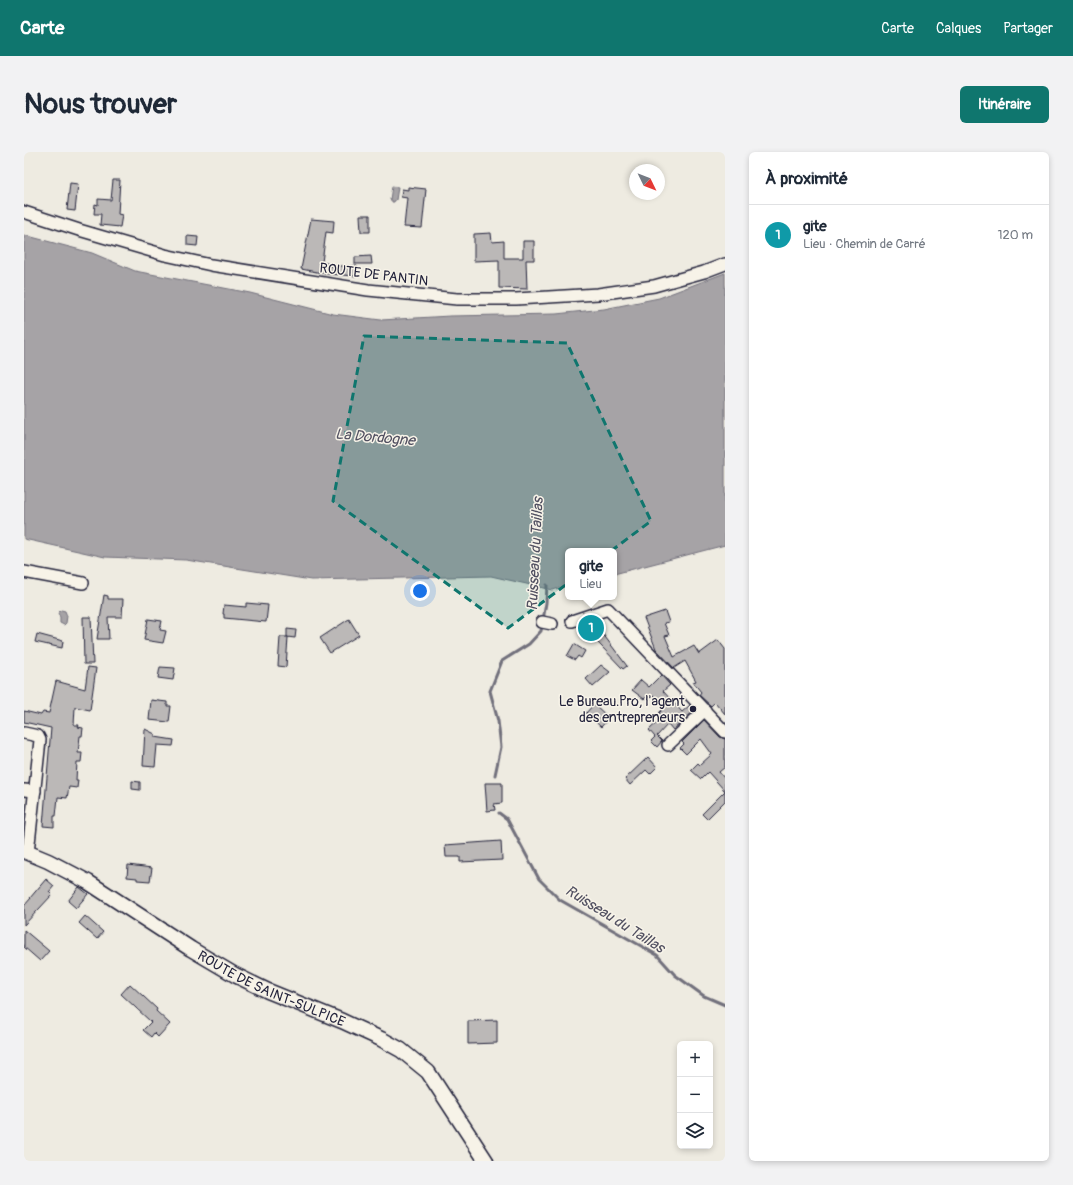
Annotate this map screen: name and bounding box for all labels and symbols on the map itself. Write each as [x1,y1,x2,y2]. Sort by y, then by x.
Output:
north arrow [629,164,665,200]
street label: ROUTE DE PANTIN [319,259,429,290]
water label: La Dordogne [334,425,417,451]
water label: Ruisseau du Taillas [523,495,548,611]
your location [410,581,430,601]
pin: 1 [578,613,604,643]
place label: Le Bureau.Pro, l'agent des entrepreneurs [559,693,686,726]
marker: Le Bureau.Pro, l'agent des entrepreneurs [688,704,698,714]
water label: Ruisseau du Taillas [562,881,670,959]
street label: ROUTE DE SAINT-SULPICE [195,947,348,1030]

